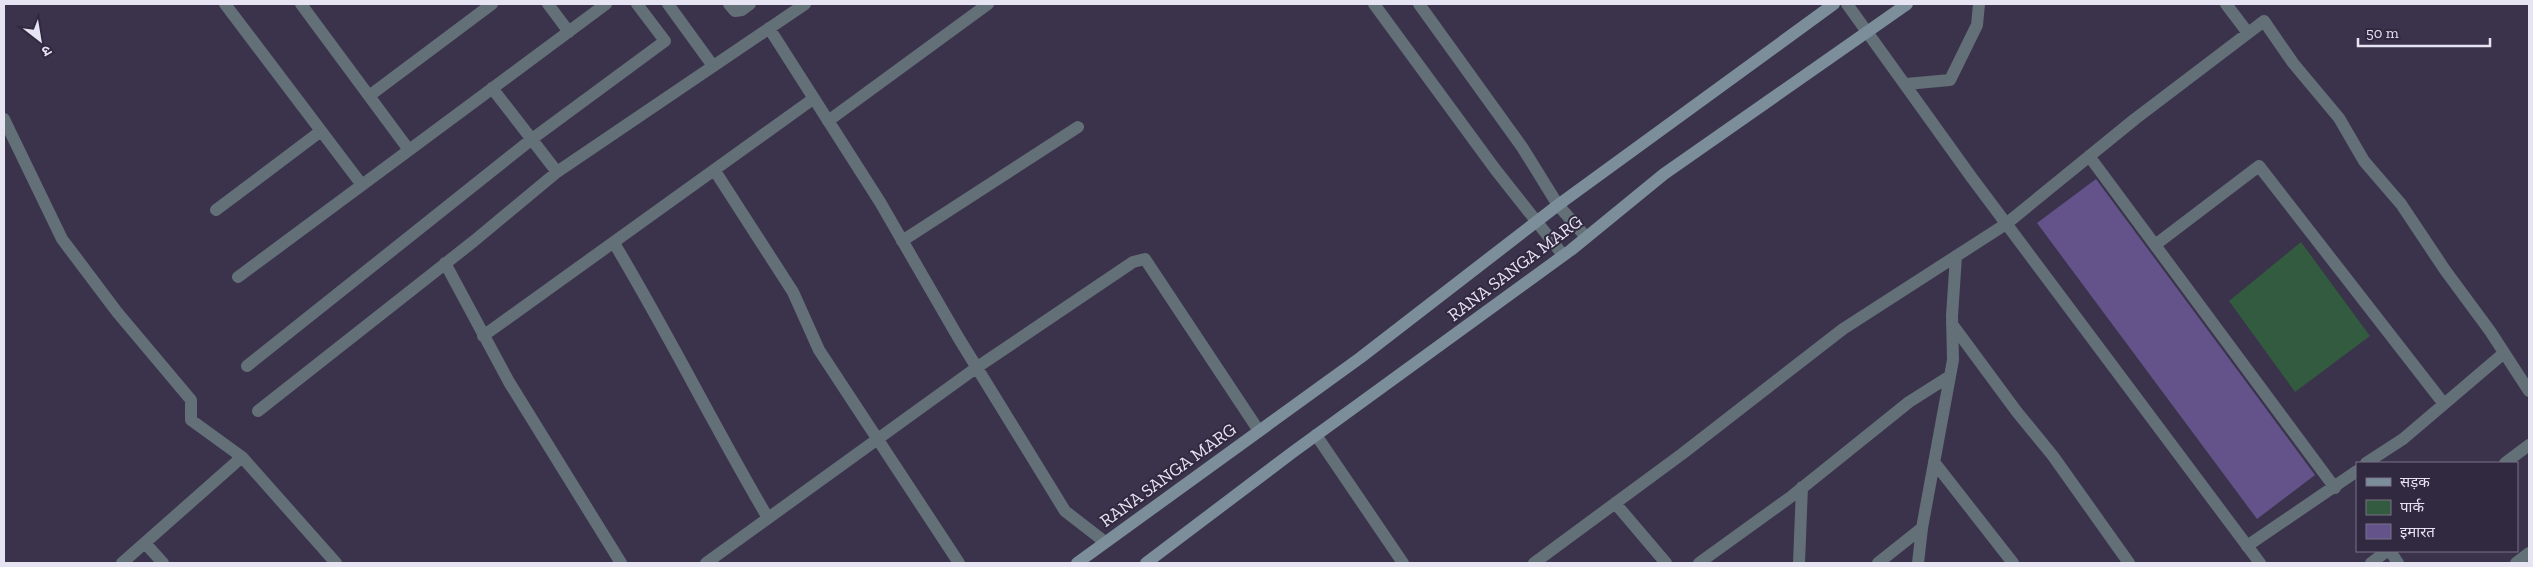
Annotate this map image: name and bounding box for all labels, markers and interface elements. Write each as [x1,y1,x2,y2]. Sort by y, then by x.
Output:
north arrow [15,15,65,65]
scale bar [2358,15,2490,47]
text: 50 m [2366,24,2399,42]
text: उ [38,41,54,61]
street label: RANA SANGA MARG [1443,210,1587,326]
street label: RANA SANGA MARG [1096,418,1240,532]
legend [2356,462,2518,552]
text: सड़क [2400,473,2430,491]
text: पार्क [2400,498,2424,516]
text: इमारत [2400,523,2435,541]

